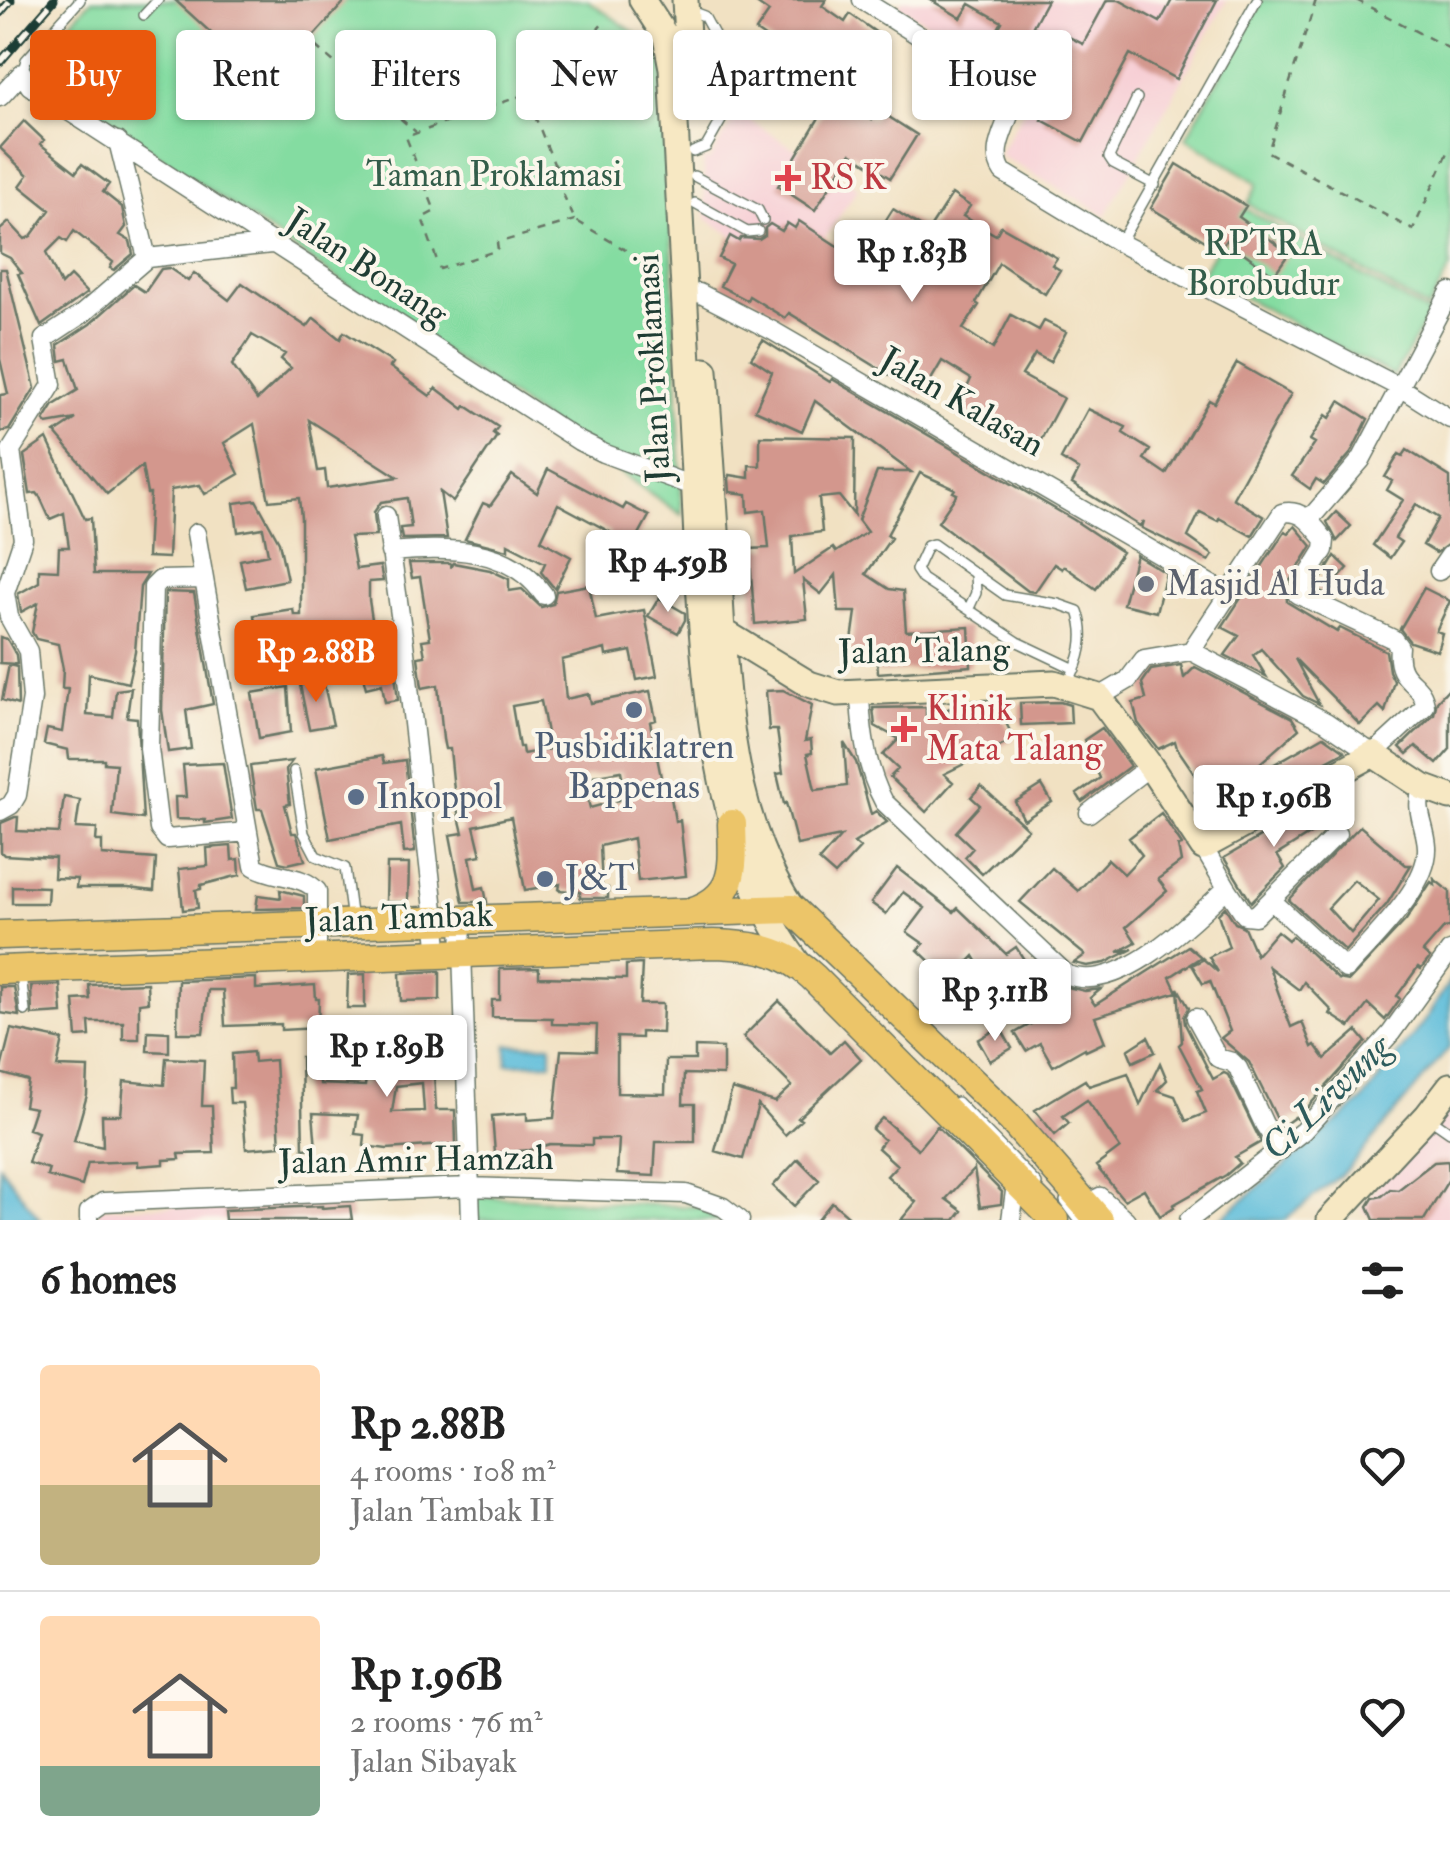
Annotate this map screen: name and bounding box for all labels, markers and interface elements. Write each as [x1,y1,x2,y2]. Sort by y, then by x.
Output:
chip: Buy [30,30,156,120]
chip: Rent [176,30,315,120]
chip: Filters [335,30,496,120]
chip: New [516,30,653,120]
chip: Apartment [673,30,892,120]
chip: House [912,30,1072,120]
park label: Taman Proklamasi [366,153,622,197]
place label: RS K [810,156,887,200]
marker: RS K [775,165,801,191]
street label: Jalan Bonang [277,198,457,336]
pin: Rp 1.83B [809,220,1015,305]
park label: RPTRA Borobudur [1186,222,1340,306]
text: Rp 1.83B [856,232,968,272]
street label: Jalan Proklamasi [625,252,681,485]
street label: Jalan Kalasan [871,337,1052,467]
pin: Rp 4.59B [565,530,771,615]
text: Rp 4.59B [608,542,728,582]
place label: Masjid Al Huda [1166,562,1385,606]
marker: Masjid Al Huda [1135,573,1157,595]
pin: Rp 2.88B [213,620,419,705]
street label: Jalan Talang [837,627,1011,675]
text: Rp 2.88B [256,632,376,672]
place label: Klinik Mata Talang [926,687,1103,771]
marker: Pusbidiklatren Bappenas [623,699,645,721]
marker: Klinik Mata Talang [891,716,917,742]
place label: Pusbidiklatren Bappenas [534,725,734,809]
pin: Rp 1.96B [1171,765,1377,850]
place label: Inkoppol [376,775,502,819]
text: Rp 1.96B [1216,777,1332,817]
marker: Inkoppol [345,786,367,808]
place label: J&T [564,857,635,901]
marker: J&T [534,868,556,890]
street label: Jalan Tambak [303,893,494,943]
pin: Rp 3.11B [892,959,1098,1044]
text: Rp 3.11B [941,971,1049,1011]
pin: Rp 1.89B [284,1015,490,1100]
water label: Ci Liwung [1251,1022,1402,1171]
text: Rp 1.89B [329,1027,445,1067]
street label: Jalan Amir Hamzah [277,1136,554,1184]
icon: filters [1355,1253,1410,1308]
text: 6 homes [40,1254,177,1306]
text: Rp 2.88B [350,1399,507,1451]
icon: home [120,1405,240,1525]
icon: heart [1355,1438,1410,1493]
text: 4 rooms · 108 m² [350,1451,555,1491]
text: Jalan Tambak II [350,1491,555,1531]
text: Rp 1.96B [350,1650,503,1702]
icon: home [120,1656,240,1776]
icon: heart [1355,1689,1410,1744]
text: 2 rooms · 76 m² [350,1702,543,1742]
text: Jalan Sibayak [350,1742,517,1782]

